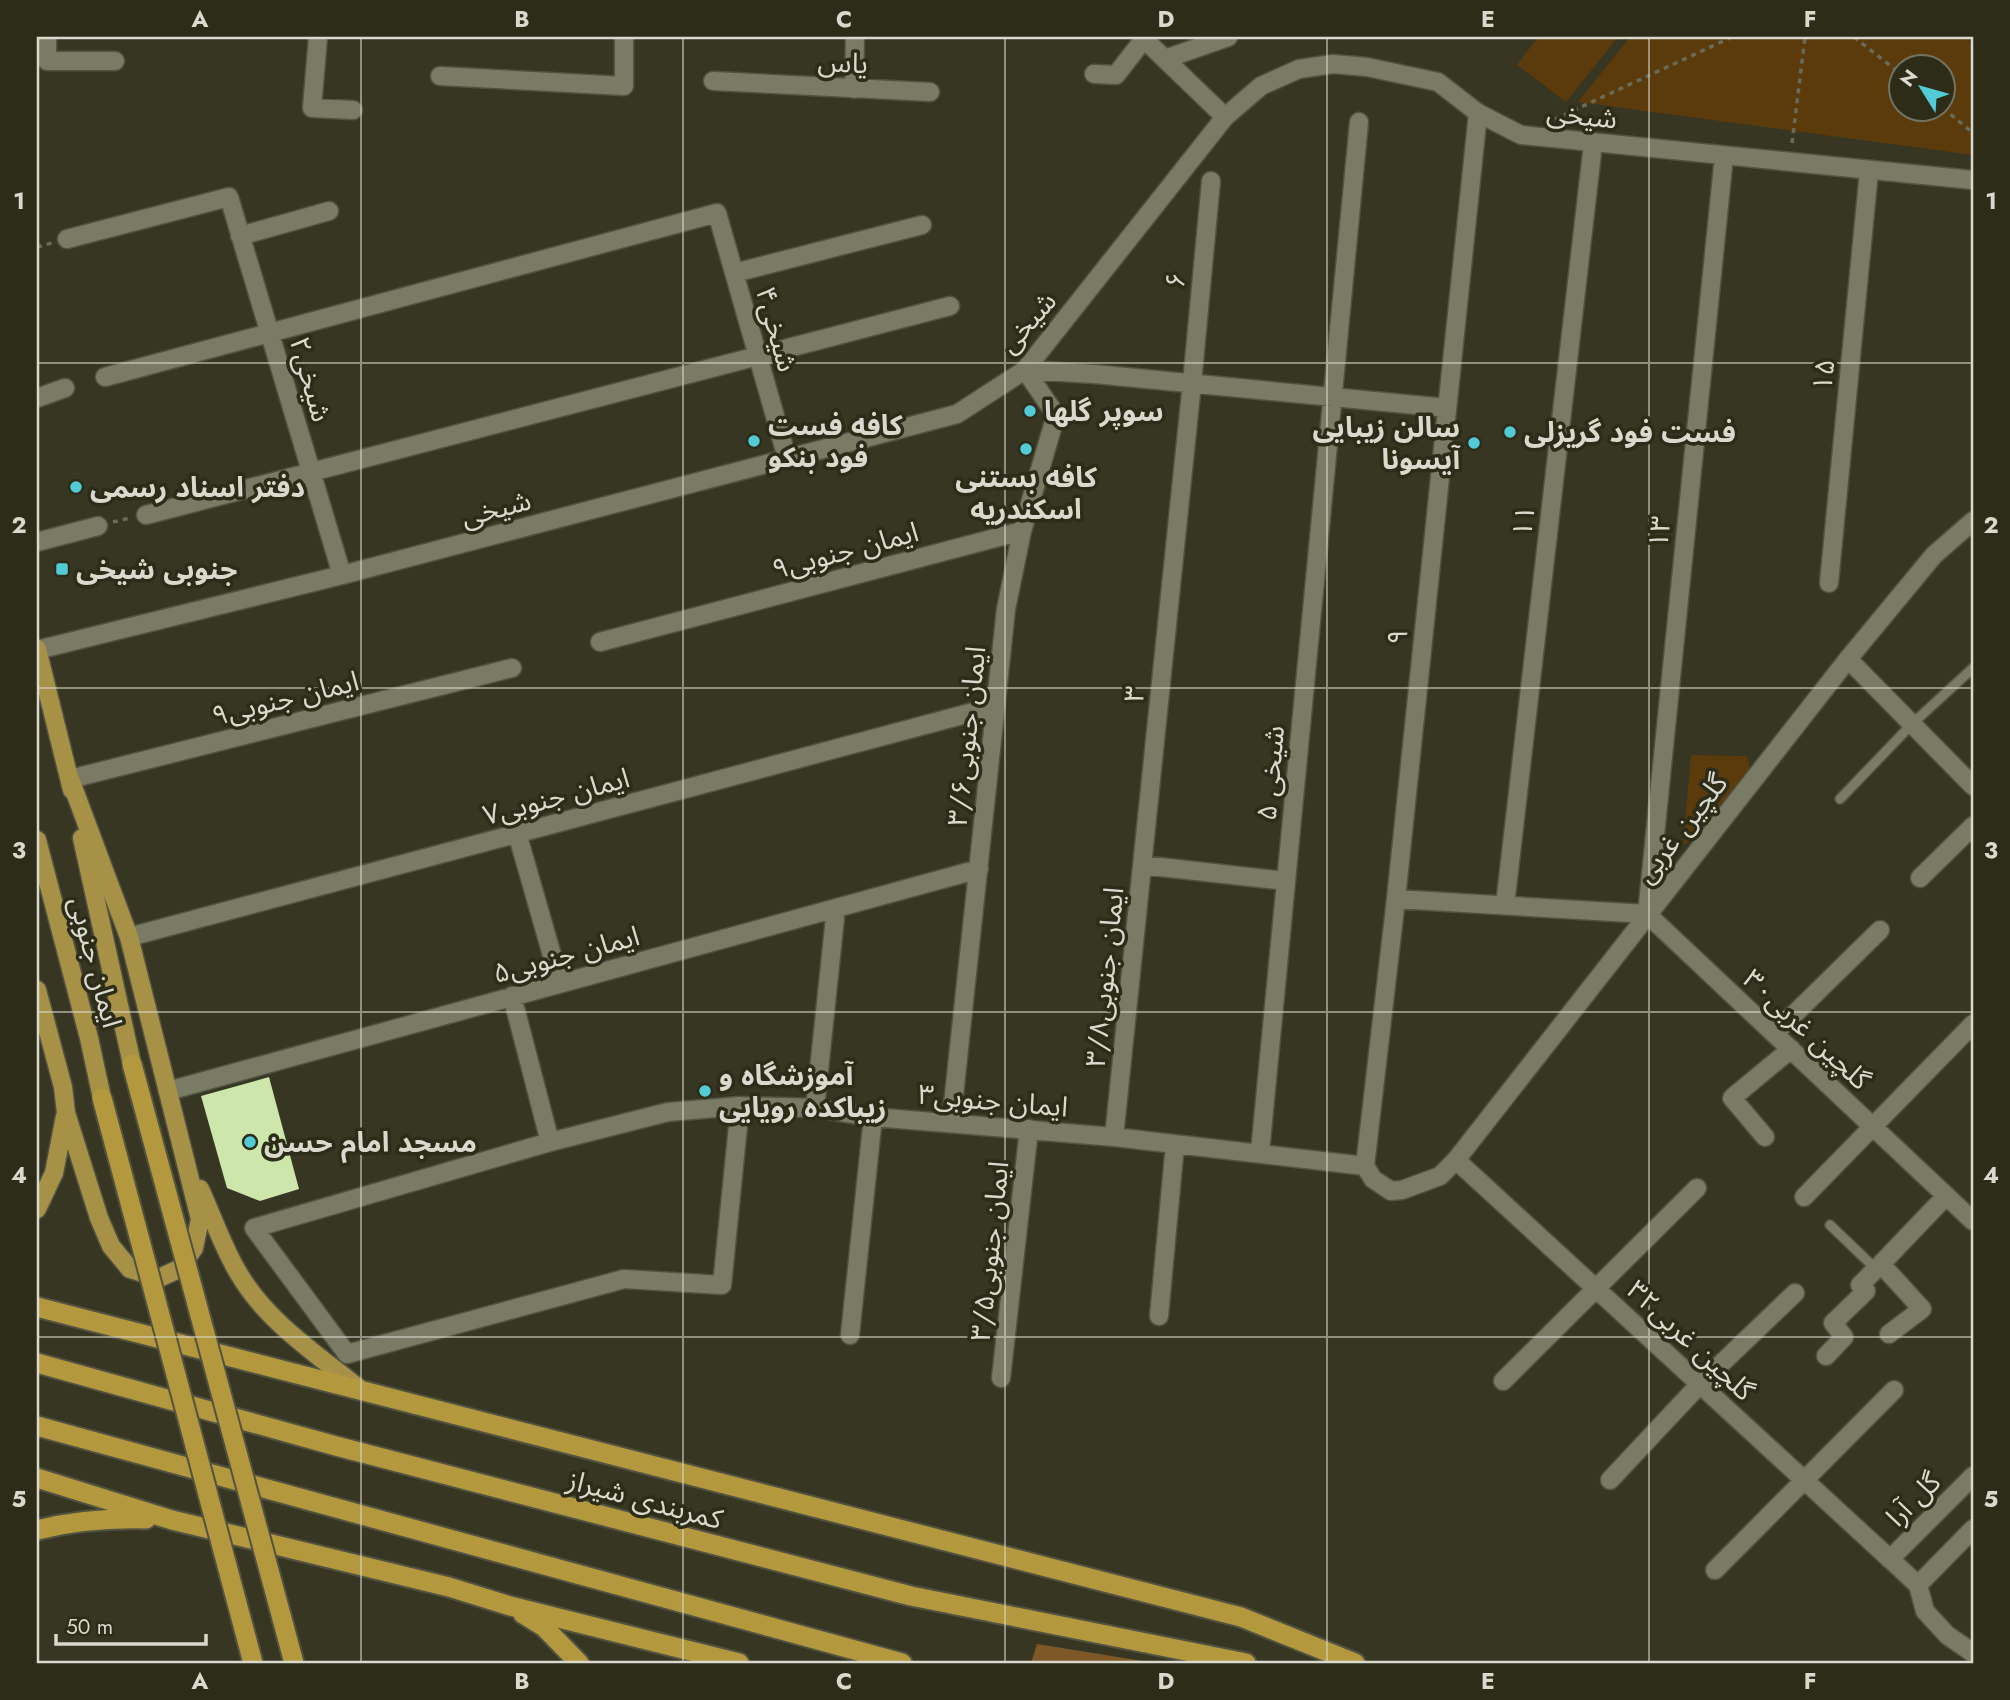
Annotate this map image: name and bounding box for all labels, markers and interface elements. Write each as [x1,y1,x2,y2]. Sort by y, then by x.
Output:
text: A [191,2,209,36]
text: B [514,2,530,36]
text: C [836,2,852,36]
text: D [1158,2,1175,36]
text: E [1481,2,1495,36]
text: F [1804,2,1816,36]
street label: یاس [817,41,869,84]
north arrow [1888,52,1958,122]
text: N [1893,64,1924,92]
street label: شیخی [1545,91,1619,140]
text: 1 [13,184,25,218]
text: 1 [1985,184,1997,218]
street label: ۶ [1154,270,1197,290]
street label: شیخی۴ [745,282,808,377]
street label: شیخی [989,282,1066,363]
street label: شیخی۲ [279,332,342,427]
street label: ۱۵ [1801,357,1846,393]
place label: سوپر گلها [1044,391,1164,432]
marker: سوپر گلها [1022,403,1038,419]
place label: کافه فست فود بنکو [768,405,903,478]
place label: سالن زیبایی آیسونا [1312,407,1461,480]
place label: فست فود گریزلی [1524,412,1736,453]
marker: فست فود گریزلی [1502,424,1518,440]
marker: کافه فست فود بنکو [746,433,762,449]
marker: سالن زیبایی آیسونا [1466,435,1482,451]
marker: کافه بستنی اسکندریه [1018,441,1034,457]
place label: کافه بستنی اسکندریه [955,457,1097,530]
place label: دفتر اسناد رسمی [90,467,305,508]
marker: دفتر اسناد رسمی [68,479,84,495]
street label: شیخی [457,480,536,537]
street label: ۱۱ [1501,503,1546,539]
text: 2 [11,508,27,542]
text: 2 [1983,508,1999,542]
street label: ایمان جنوبی۹ [767,511,923,590]
street label: ۱۳ [1637,514,1682,550]
place label: جنوبی شیخی [76,549,237,590]
marker: جنوبی شیخی [54,561,70,577]
street label: ۹ [1376,627,1419,647]
street label: ایمان جنوبی۳/۶ [937,644,996,828]
street label: ایمان جنوبی۹ [207,660,363,737]
street label: ۳ [1113,684,1156,704]
street label: شیخی ۵ [1246,724,1295,822]
street label: ایمان جنوبی۷ [478,757,634,836]
street label: گلچین غربی [1625,764,1738,892]
text: 3 [12,833,26,867]
text: 3 [1984,833,1998,867]
street label: ایمان جنوبی۳/۸ [1075,885,1134,1069]
street label: ایمان جنوبی [58,892,133,1032]
street label: ایمان جنوبی۵ [488,915,644,994]
street label: گلچین غربی۳۰ [1734,959,1880,1100]
place label: آموزشگاه و زیباکده رویایی [719,1055,886,1128]
street label: ایمان جنوبی۳ [916,1074,1070,1127]
marker: آموزشگاه و زیباکده رویایی [697,1083,713,1099]
place label: مسجد امام حسن [264,1122,477,1164]
marker: مسجد امام حسن [242,1134,258,1150]
text: 4 [11,1158,27,1192]
text: 4 [1983,1158,1999,1192]
street label: ایمان جنوبی۳/۵ [960,1159,1019,1343]
street label: گلچین غربی۳۲ [1618,1270,1764,1411]
street label: کمربندی شیراز [562,1459,728,1540]
street label: گل آرا [1877,1462,1951,1536]
text: 5 [12,1482,26,1516]
text: 5 [1984,1482,1998,1516]
scale bar [56,1602,206,1646]
text: 50 m [66,1612,113,1642]
text: A [191,1664,209,1698]
text: B [514,1664,530,1698]
text: C [836,1664,852,1698]
text: D [1158,1664,1175,1698]
text: E [1481,1664,1495,1698]
text: F [1804,1664,1816,1698]

